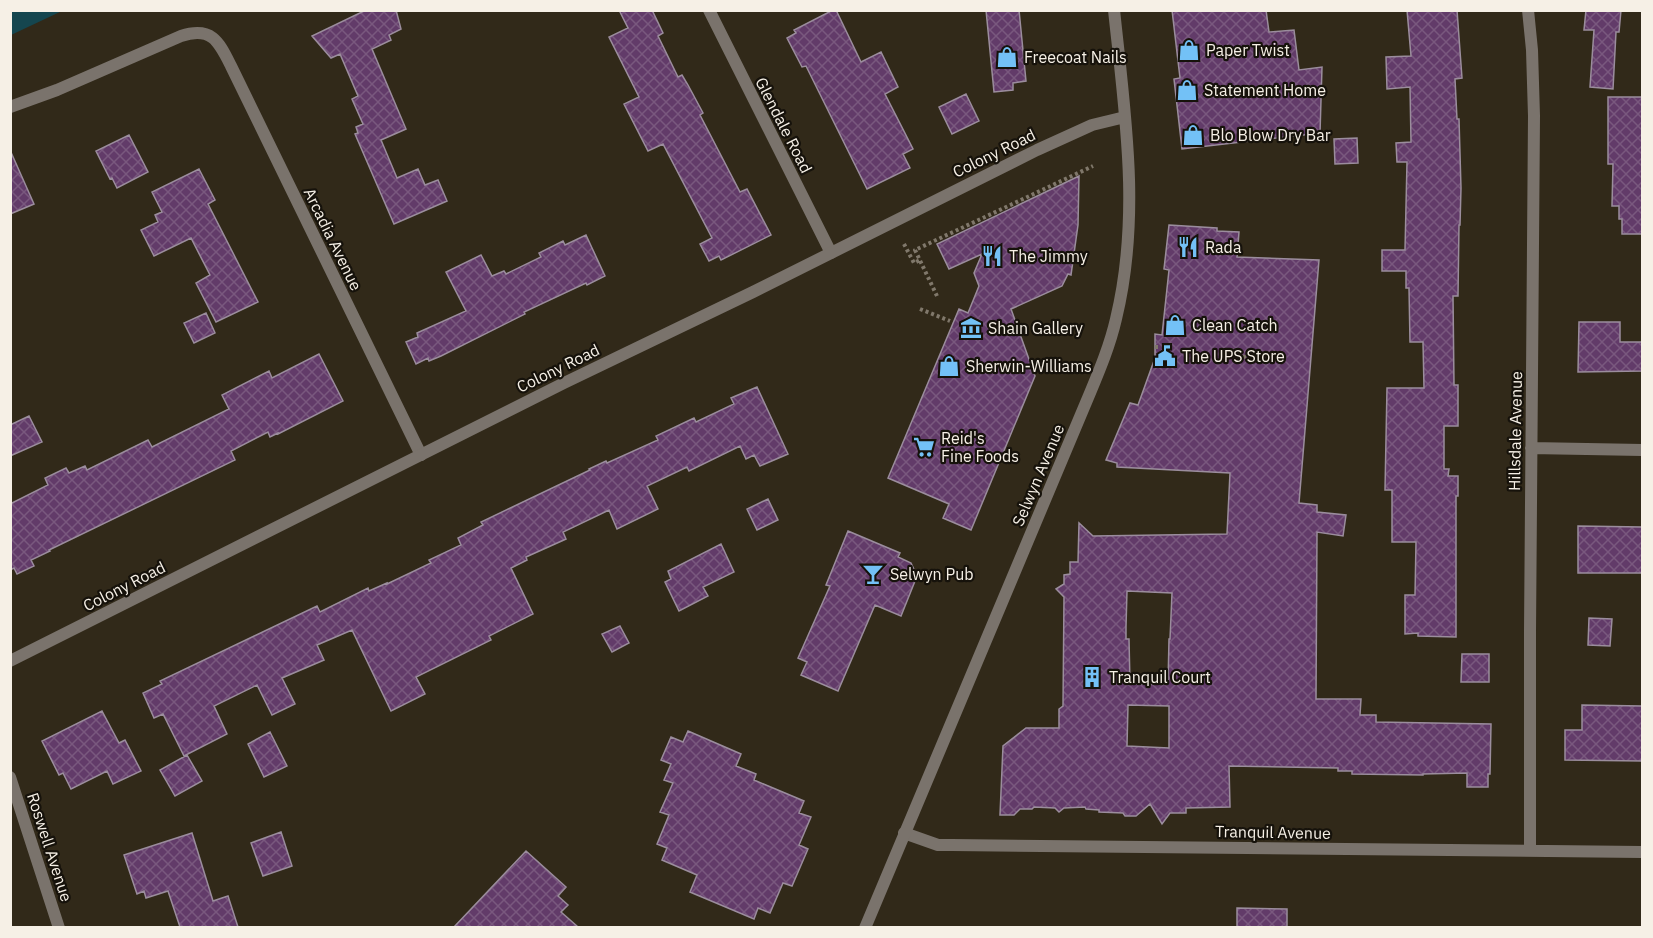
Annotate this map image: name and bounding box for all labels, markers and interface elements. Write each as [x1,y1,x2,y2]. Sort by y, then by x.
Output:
shop icon: Paper Twist [1177,38,1201,62]
place label: Paper Twist [1206,40,1290,60]
shop icon: Freecoat Nails [995,45,1019,69]
place label: Freecoat Nails [1024,47,1127,67]
street label: Glendale Road [751,74,817,176]
shop icon: Statement Home [1175,78,1199,102]
place label: Statement Home [1204,80,1326,100]
shop icon: Blo Blow Dry Bar [1181,123,1205,147]
street label: Colony Road [949,124,1039,182]
place label: Blo Blow Dry Bar [1210,125,1331,145]
street label: Arcadia Avenue [300,184,367,294]
restaurant icon: Rada [1176,235,1200,259]
place label: Rada [1205,237,1242,257]
restaurant icon: The Jimmy [980,244,1004,268]
place label: The Jimmy [1009,246,1088,266]
shop icon: Clean Catch [1163,313,1187,337]
place label: Clean Catch [1192,315,1278,335]
museum icon: Shain Gallery [959,316,983,340]
place label: Shain Gallery [988,318,1083,338]
street label: Colony Road [513,339,603,397]
public building icon: The UPS Store [1153,344,1177,368]
place label: The UPS Store [1182,346,1285,366]
shop icon: Sherwin-Williams [937,354,961,378]
place label: Sherwin-Williams [966,356,1092,376]
street label: Hillsdale Avenue [1504,371,1526,491]
street label: Selwyn Avenue [1008,421,1069,529]
place label: Reid's Fine Foods [941,428,1019,466]
supermarket icon: Reid's Fine Foods [912,435,936,459]
street label: Colony Road [79,557,169,615]
bar icon: Selwyn Pub [861,562,885,586]
place label: Selwyn Pub [890,564,974,584]
building icon: Tranquil Court [1080,665,1104,689]
place label: Tranquil Court [1109,667,1211,687]
street label: Roswell Avenue [23,790,77,904]
street label: Tranquil Avenue [1215,821,1331,843]

